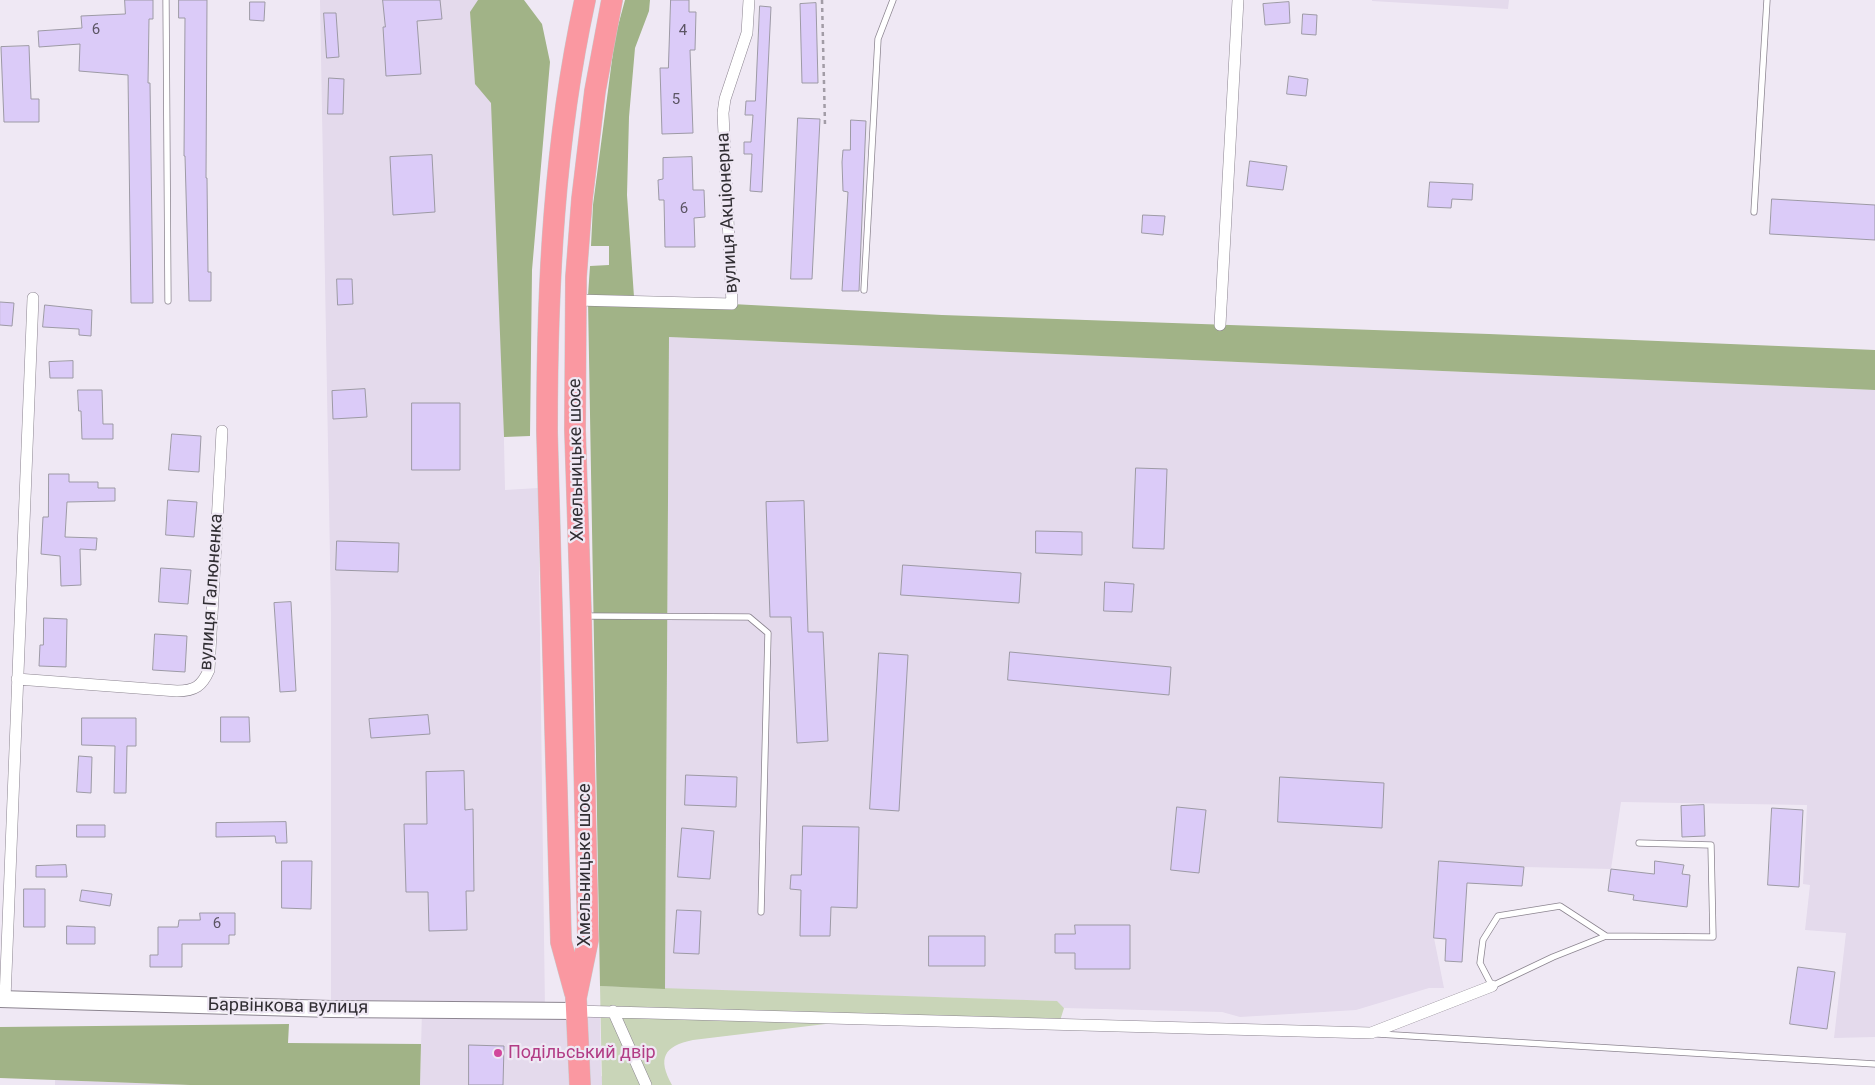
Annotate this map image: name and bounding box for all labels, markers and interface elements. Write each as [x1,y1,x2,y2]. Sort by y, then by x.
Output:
house number: 6 [92,21,100,39]
house number: 4 [679,22,687,40]
house number: 5 [672,91,680,109]
street label: вулиця Акціонерна [713,132,743,294]
house number: 6 [680,200,688,218]
street label: Хмельницьке шосе [565,378,589,542]
street label: вулиця Галюненка [196,513,228,671]
street label: Хмельницьке шосе [574,784,596,946]
house number: 6 [213,915,221,933]
street label: Барвінкова вулиця [208,995,368,1019]
place label: Подільський двір [508,1042,656,1064]
marker: Подільський двір [492,1047,504,1059]

